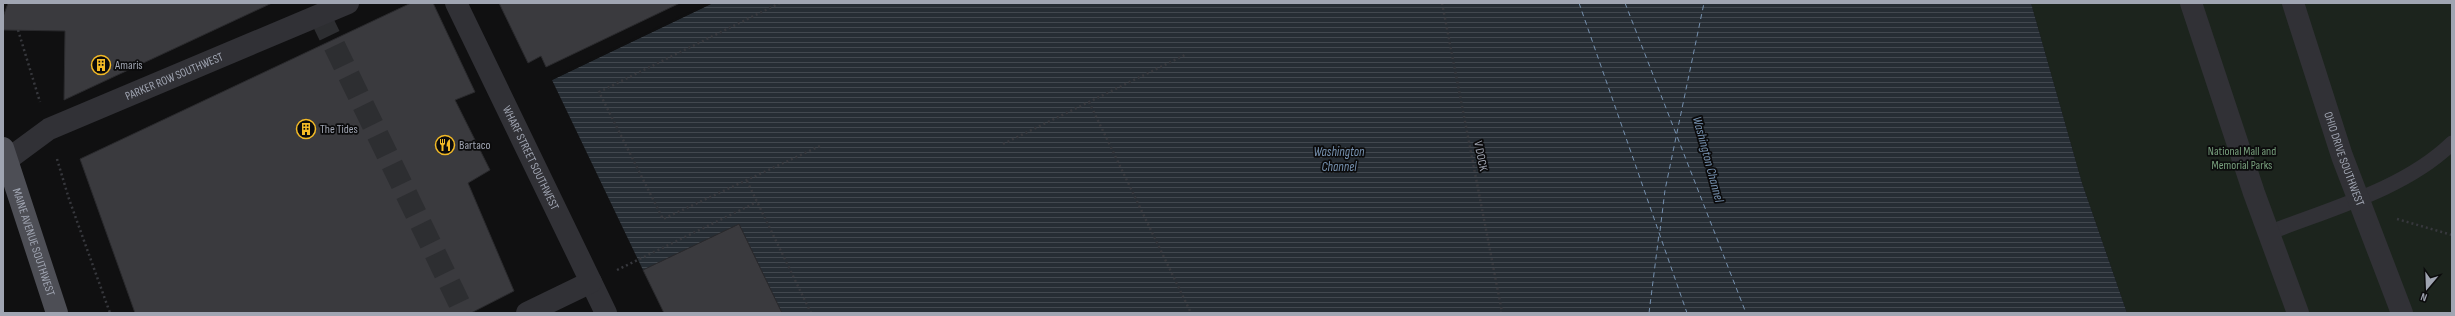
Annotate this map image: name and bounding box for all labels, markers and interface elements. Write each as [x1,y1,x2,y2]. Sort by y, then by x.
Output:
street label: PARKER ROW SOUTHWEST [123,49,226,104]
building icon: Amaris [90,54,112,76]
place label: Amaris [114,58,143,73]
street label: WHARF STREET SOUTHWEST [499,103,562,213]
street label: OHIO DRIVE SOUTHWEST [2320,110,2367,208]
water label: Washington Channel [1689,115,1727,205]
building icon: The Tides [295,118,317,140]
place label: The Tides [320,122,358,137]
restaurant icon: Bartaco [434,134,456,156]
place label: Bartaco [459,138,491,153]
street label: V DOCK [1470,140,1491,173]
water label: Washington Channel [1314,144,1365,175]
park label: National Mall and Memorial Parks [2208,144,2276,173]
street label: MAINE AVENUE SOUTHWEST [9,186,58,298]
north arrow [2407,268,2447,308]
text: N [2419,290,2429,304]

